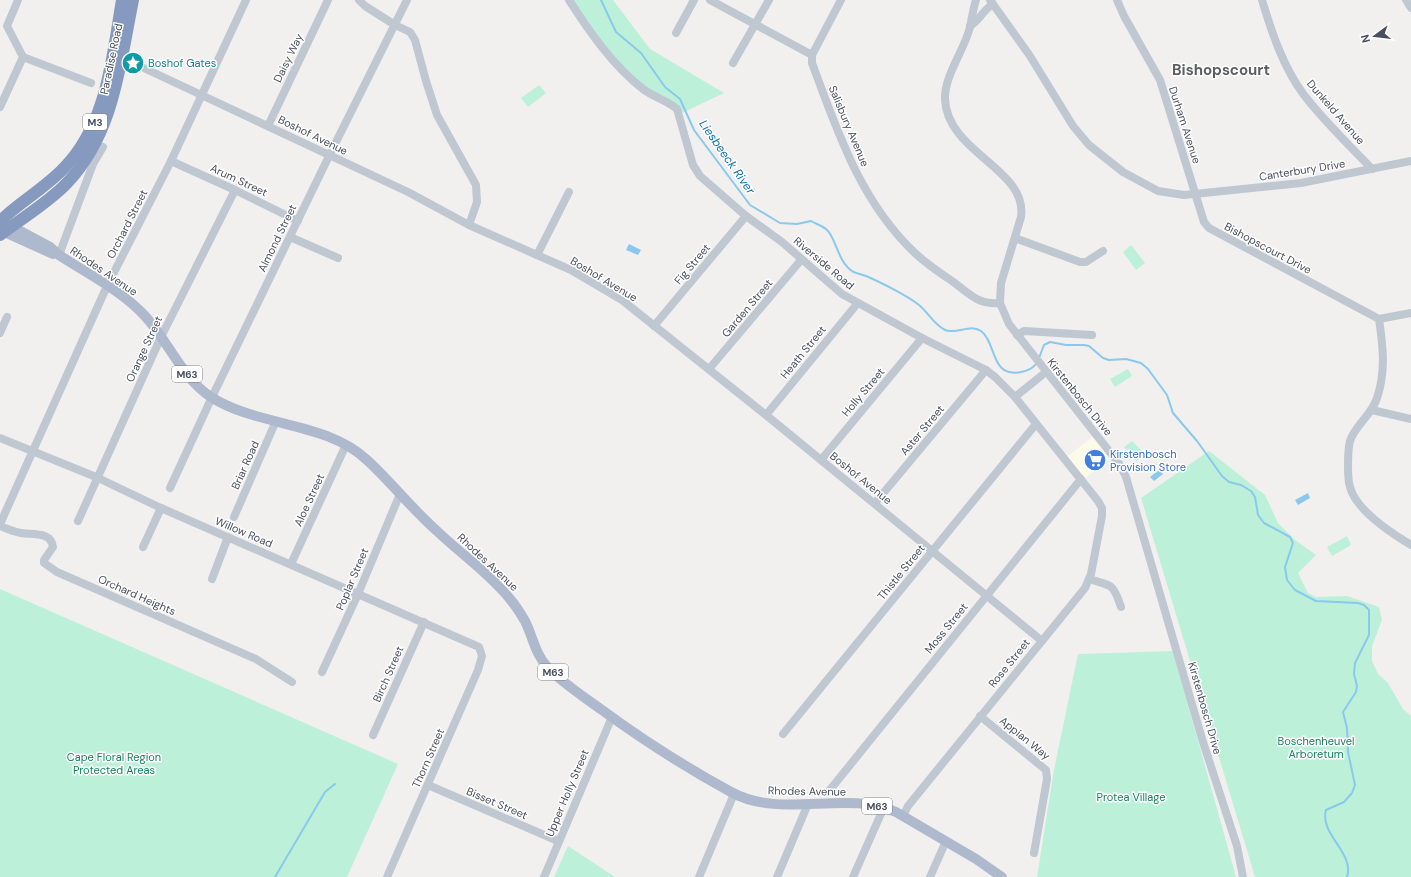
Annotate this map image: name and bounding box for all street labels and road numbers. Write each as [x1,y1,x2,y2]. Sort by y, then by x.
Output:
street label: Paradise Road [97,22,125,96]
street label: Daisy Way [270,31,306,85]
street label: Dunkeld Avenue [1304,77,1368,147]
street label: Salisbury Avenue [826,83,872,169]
street label: Durham Avenue [1166,85,1204,165]
street label: Boshof Avenue [276,112,350,158]
road number: M3 [83,114,107,130]
street label: Canterbury Drive [1258,156,1346,184]
street label: Arum Street [208,161,270,199]
street label: Orchard Street [104,187,150,261]
street label: Almond Street [255,202,299,274]
street label: Bishopscourt Drive [1222,219,1314,277]
street label: Riverside Road [791,234,857,292]
street label: Fig Street [671,241,713,287]
street label: Rhodes Avenue [68,243,140,299]
street label: Boshof Avenue [568,254,640,304]
street label: Garden Street [719,276,775,340]
street label: Orange Street [123,314,165,384]
street label: Heath Street [777,323,829,381]
street label: Kirstenbosch Drive [1044,355,1116,439]
street label: Holly Street [839,365,887,419]
road number: M63 [172,366,202,382]
street label: Aster Street [897,402,947,458]
street label: Briar Road [228,438,262,492]
street label: Boshof Avenue [827,449,895,507]
street label: Aloe Street [291,471,327,529]
street label: Willow Road [213,514,275,550]
street label: Rhodes Avenue [455,530,521,594]
street label: Thistle Street [874,541,928,603]
street label: Poplar Street [333,546,371,612]
street label: Orchard Heights [96,572,178,618]
street label: Moss Street [921,600,971,656]
street label: Rose Street [985,636,1033,690]
street label: Birch Street [369,644,407,704]
street label: Kirstenbosch Drive [1185,660,1225,756]
road number: M63 [538,664,568,680]
street label: Appian Way [997,713,1053,763]
street label: Thorn Street [409,726,447,790]
street label: Upper Holly Street [542,747,592,839]
street label: Rhodes Avenue [768,783,846,799]
street label: Bisset Street [464,784,530,822]
road number: M63 [862,798,892,814]

